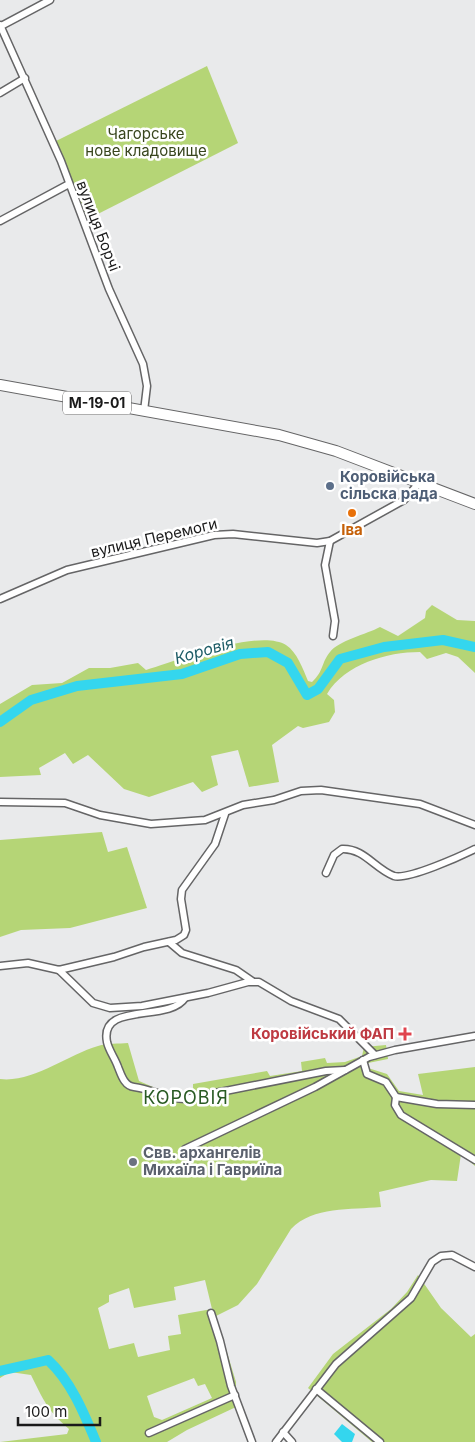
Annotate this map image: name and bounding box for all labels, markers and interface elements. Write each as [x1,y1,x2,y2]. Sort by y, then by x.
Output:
park label: Чагорське нове кладовище [85,124,207,160]
street label: вулиця Борчі [72,178,124,274]
road number: М-19-01 [63,392,131,414]
place label: Коровійська сільска рада [340,467,438,503]
marker: Коровійська сільска рада [324,480,336,492]
marker: Іва [346,507,358,519]
street label: вулиця Перемоги [89,514,219,561]
place label: Іва [341,520,363,539]
water label: Коровія [172,632,236,668]
place label: Коровійський ФАП [251,1024,394,1043]
marker: Коровійський ФАП [398,1027,412,1041]
district label: КОРОВІЯ [143,1087,229,1108]
place label: Свв. архангелів Михаїла і Гавриїла [143,1143,282,1179]
marker: Свв. архангелів Михаїла і Гавриїла [127,1156,139,1168]
scale bar [18,1394,100,1426]
text: 100 m [25,1402,67,1421]

